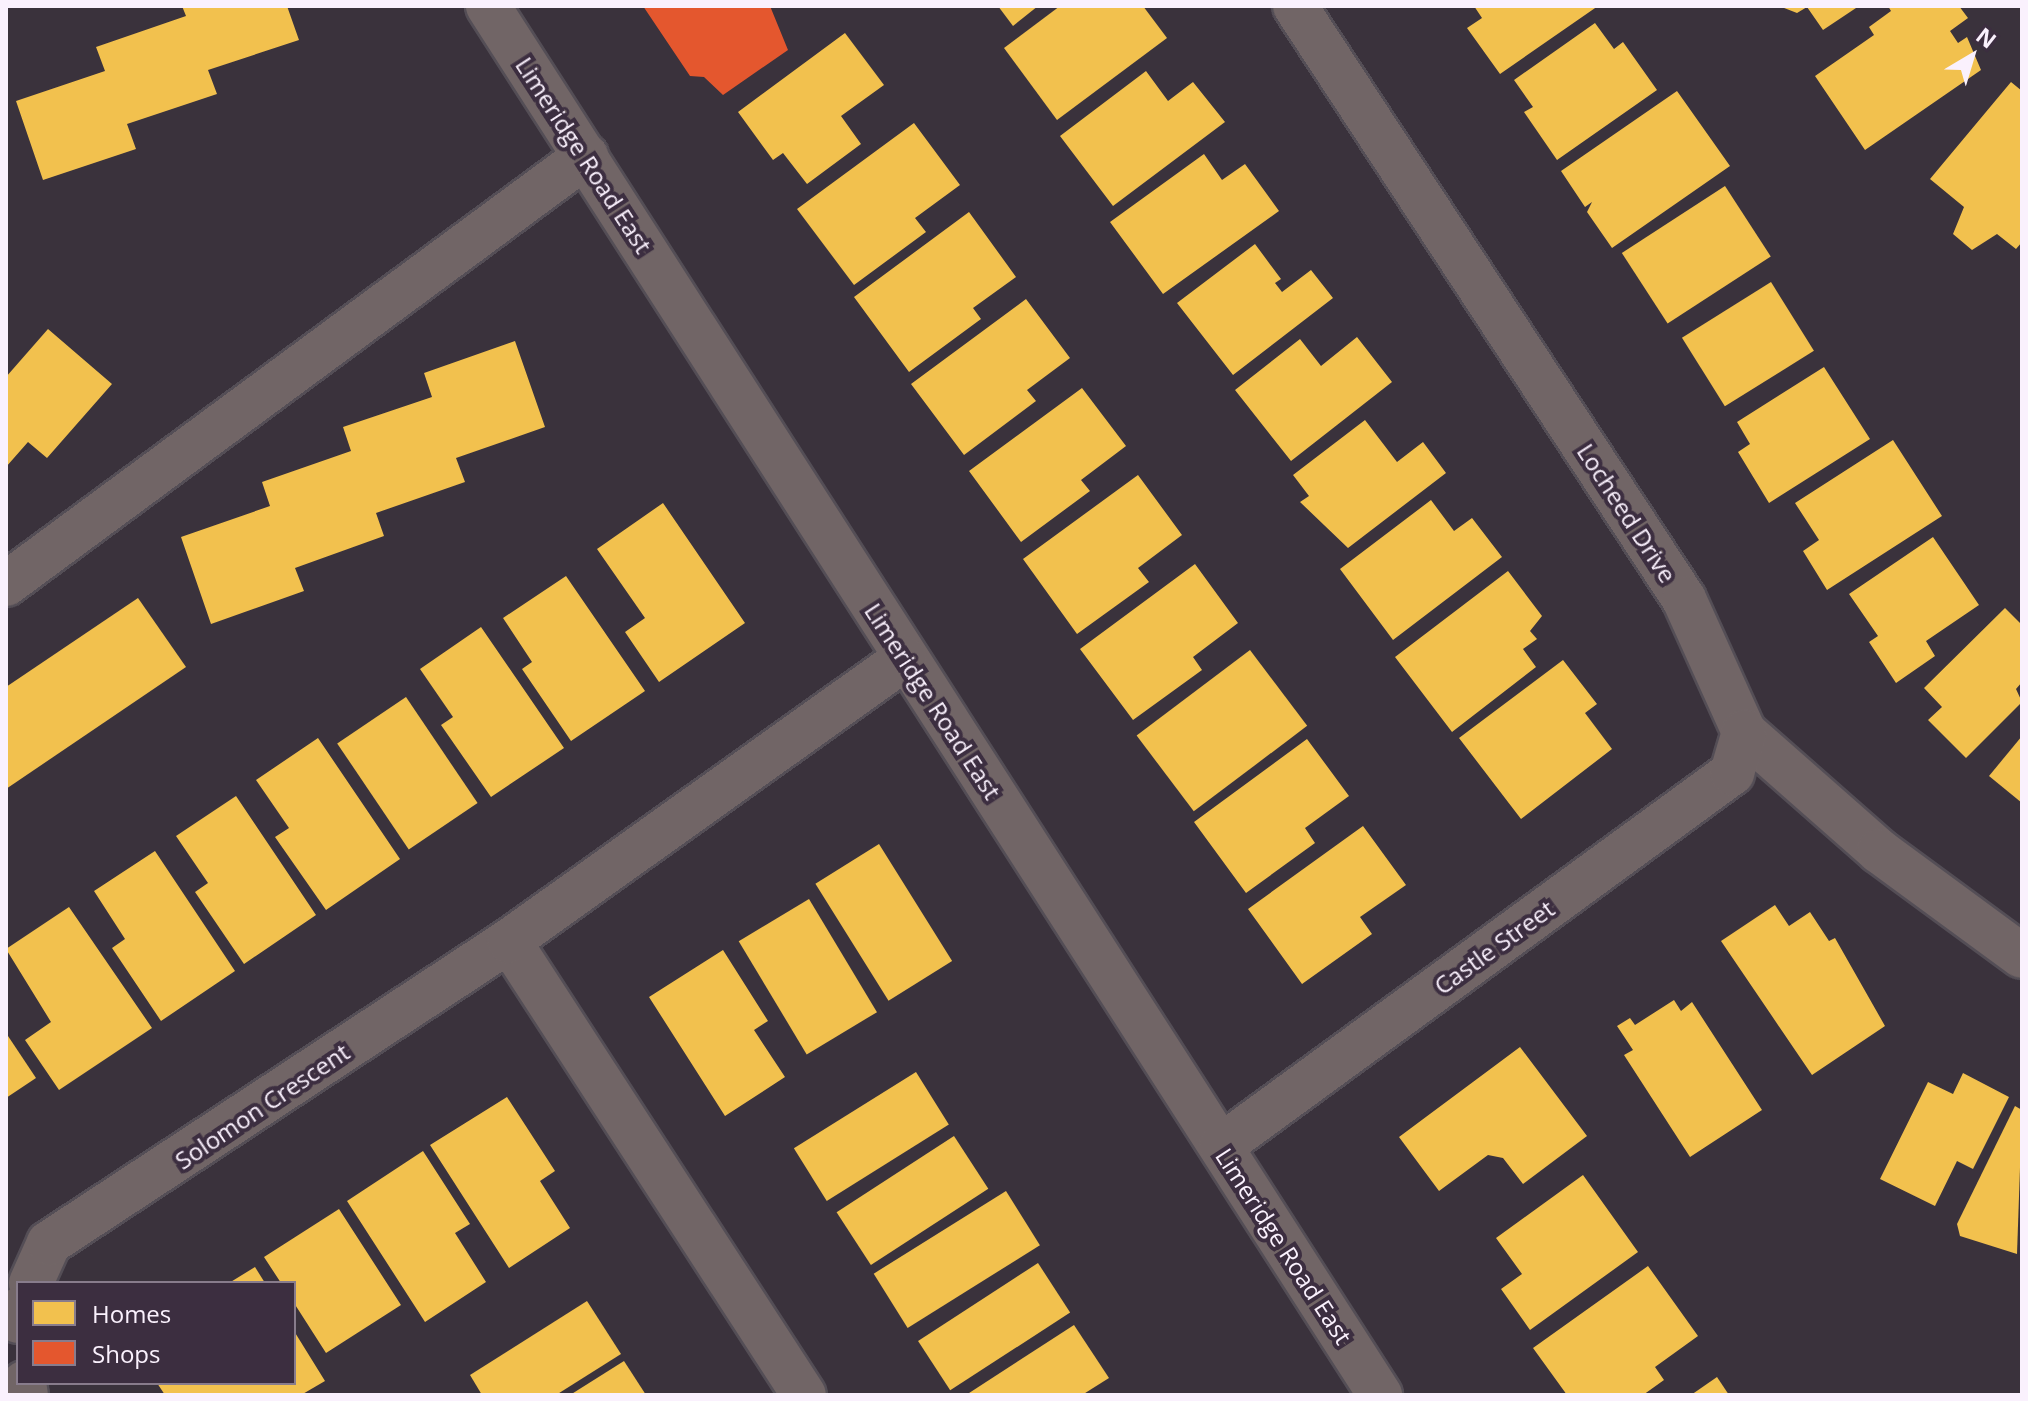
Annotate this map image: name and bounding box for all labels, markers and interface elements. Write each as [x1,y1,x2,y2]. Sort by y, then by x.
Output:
north arrow [1932,16,2012,96]
text: N [1970,20,2003,54]
street label: Limeridge Road East [510,52,658,258]
street label: Locheed Drive [1571,438,1683,588]
street label: Limeridge Road East [859,598,1007,804]
street label: Castle Street [1428,894,1560,1000]
street label: Solomon Crescent [169,1037,355,1175]
street label: Limeridge Road East [1210,1143,1358,1349]
legend [16,1281,296,1385]
text: Homes [92,1297,171,1330]
text: Shops [92,1337,160,1370]

